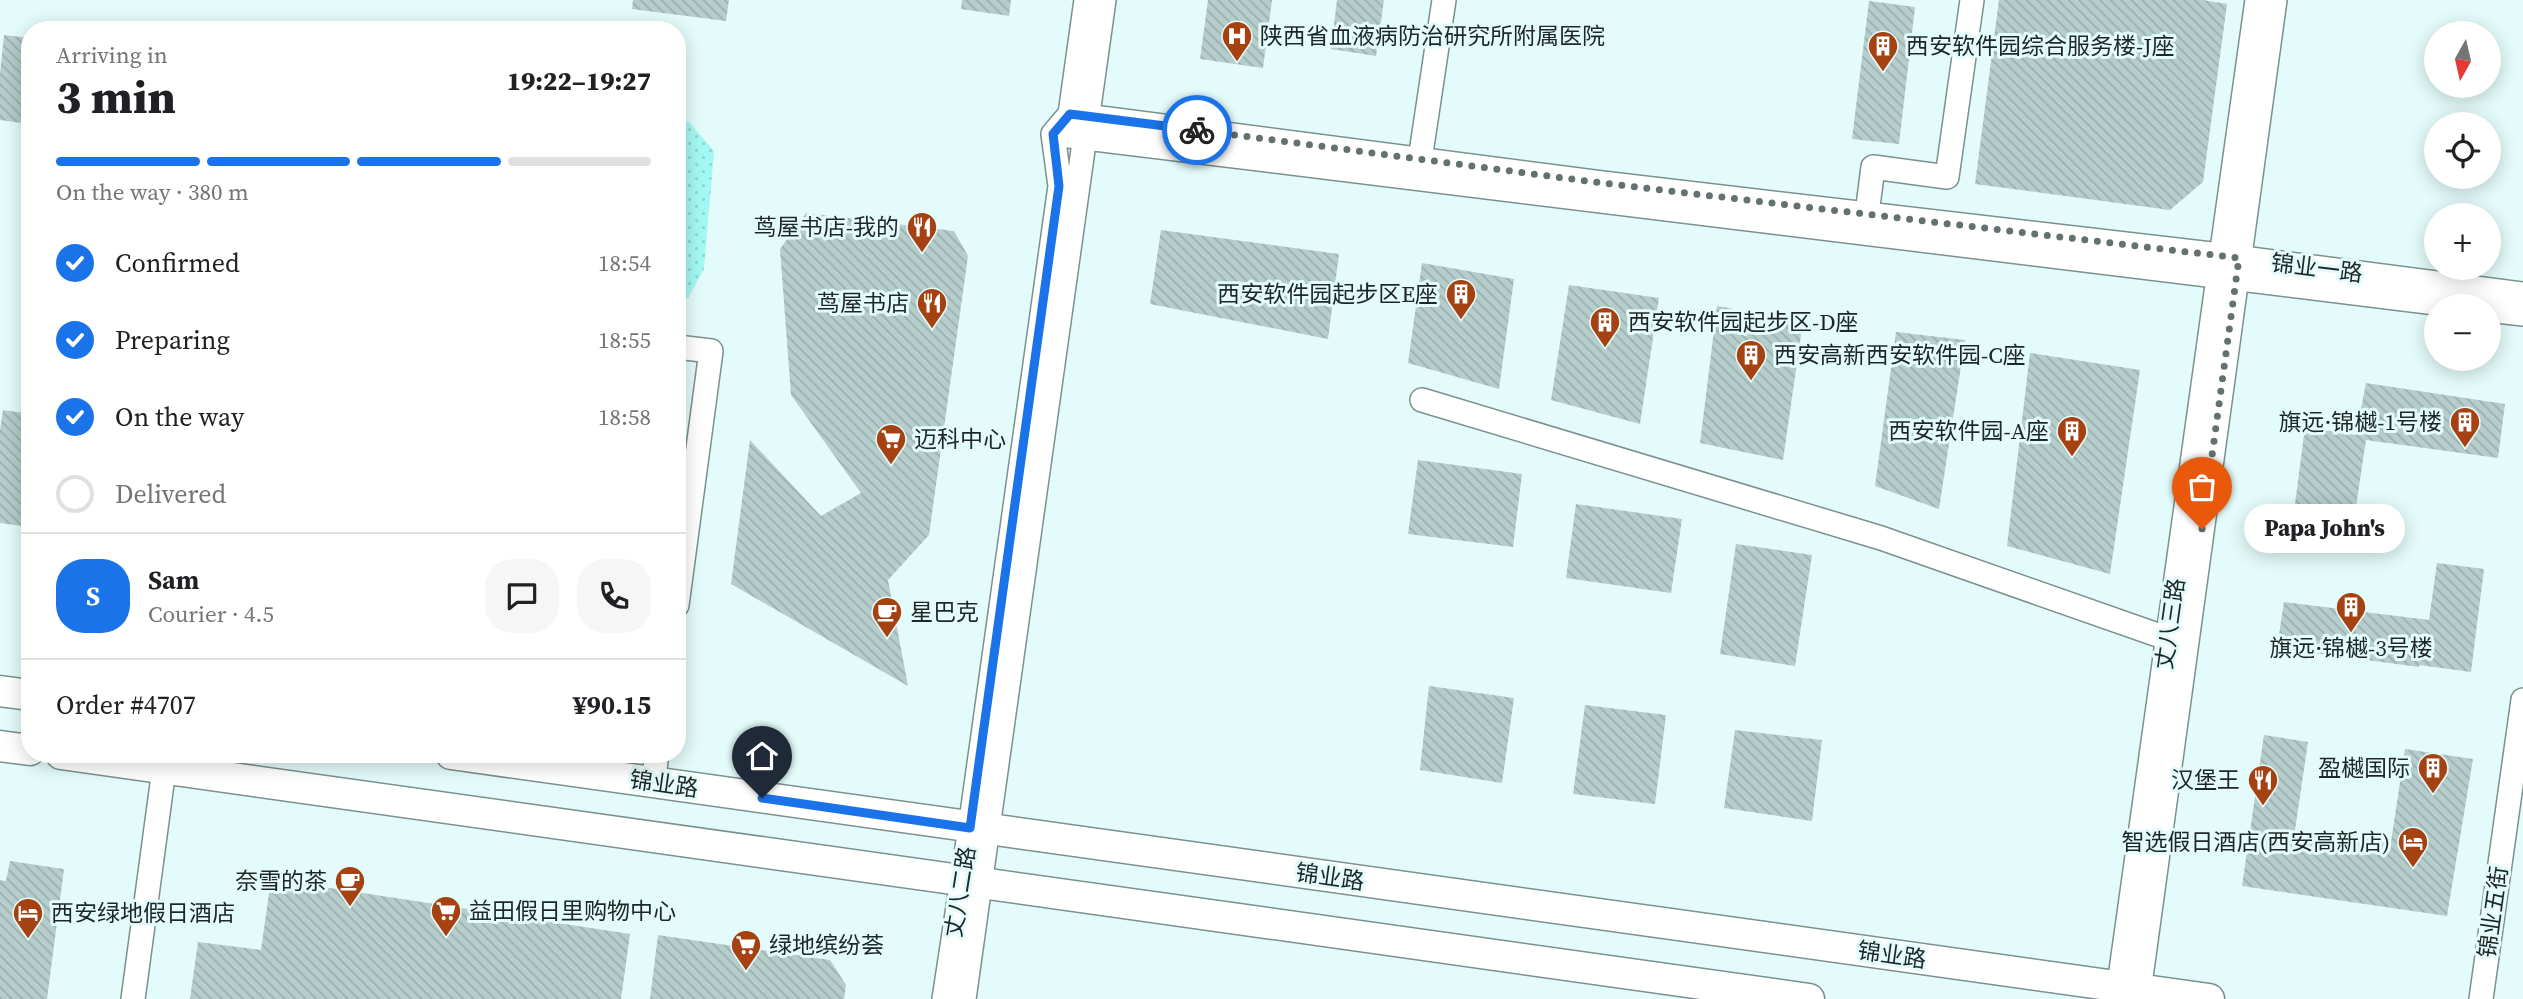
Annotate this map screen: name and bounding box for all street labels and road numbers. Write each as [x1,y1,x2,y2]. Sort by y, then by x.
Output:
street label: 锦业一路 [2269,247,2365,289]
street label: 丈八三路 [2148,576,2192,672]
street label: 锦业路 [628,763,700,805]
street label: 丈八二路 [937,844,983,940]
street label: 锦业路 [1294,856,1366,898]
street label: 锦业五街 [2471,864,2515,960]
street label: 锦业路 [1856,934,1928,976]

